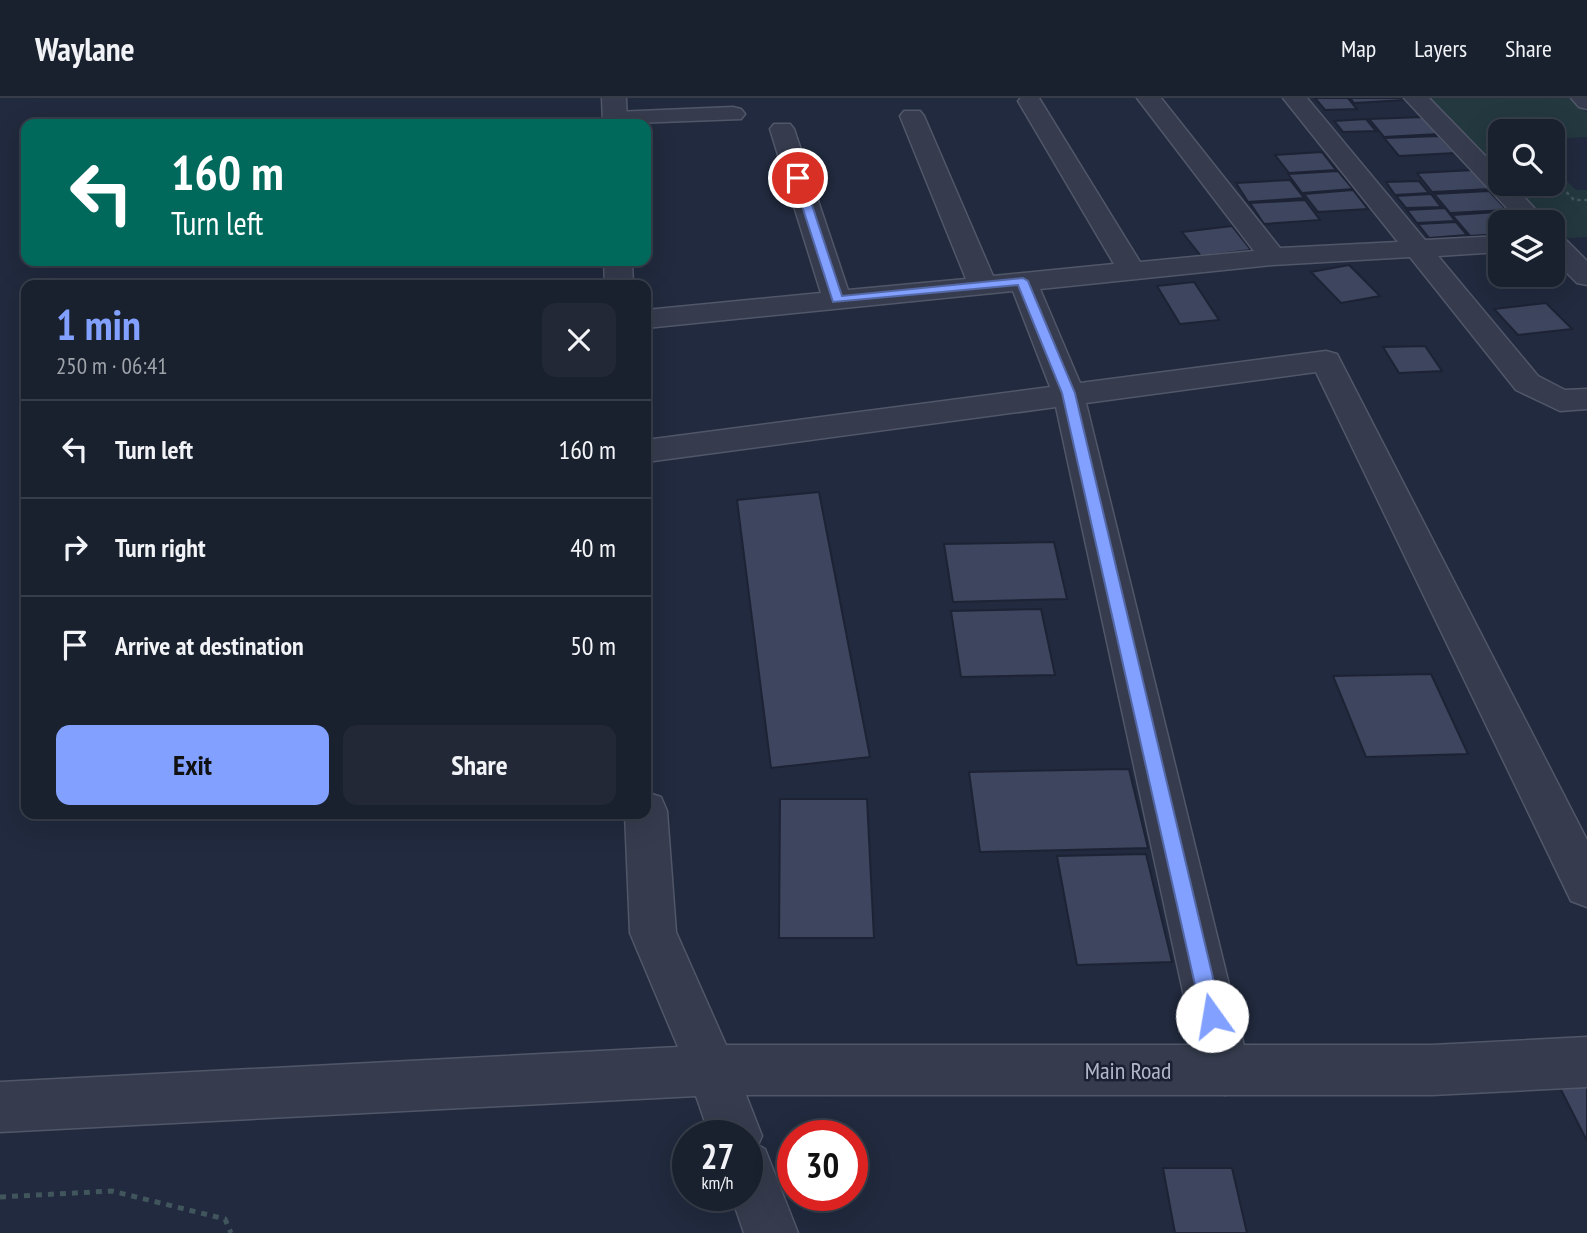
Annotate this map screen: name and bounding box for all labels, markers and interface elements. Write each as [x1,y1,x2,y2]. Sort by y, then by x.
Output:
text: Waylane [35,27,135,70]
text: Map [1341,33,1376,64]
text: Layers [1414,33,1467,64]
text: Share [1505,33,1552,64]
map controls [1488,119,1565,287]
button: search [1488,119,1565,196]
text: 160 m [171,140,284,204]
icon: left [56,147,147,238]
pin [768,148,828,208]
icon: arrive [779,159,817,197]
text: Turn left [171,202,263,244]
button: layers [1488,210,1565,287]
text: 1 min [56,297,141,352]
button: close [542,303,616,377]
text: 250 m · 06:41 [56,351,168,380]
icon: left [56,430,94,468]
text: Turn left [115,433,193,466]
text: 160 m [558,433,616,466]
icon: right [56,528,94,566]
text: Turn right [115,531,206,564]
text: 40 m [570,531,616,564]
icon: arrive [56,626,94,664]
text: Arrive at destination [115,629,304,662]
text: 50 m [570,629,616,662]
button: Exit [56,725,329,805]
button: Share [343,725,616,805]
position arrow [1175,979,1249,1053]
street label: Main Road [1085,1055,1171,1086]
speed limit sign: 30 [777,1120,868,1211]
text: 27 [701,1133,734,1179]
text: km/h [702,1171,733,1194]

